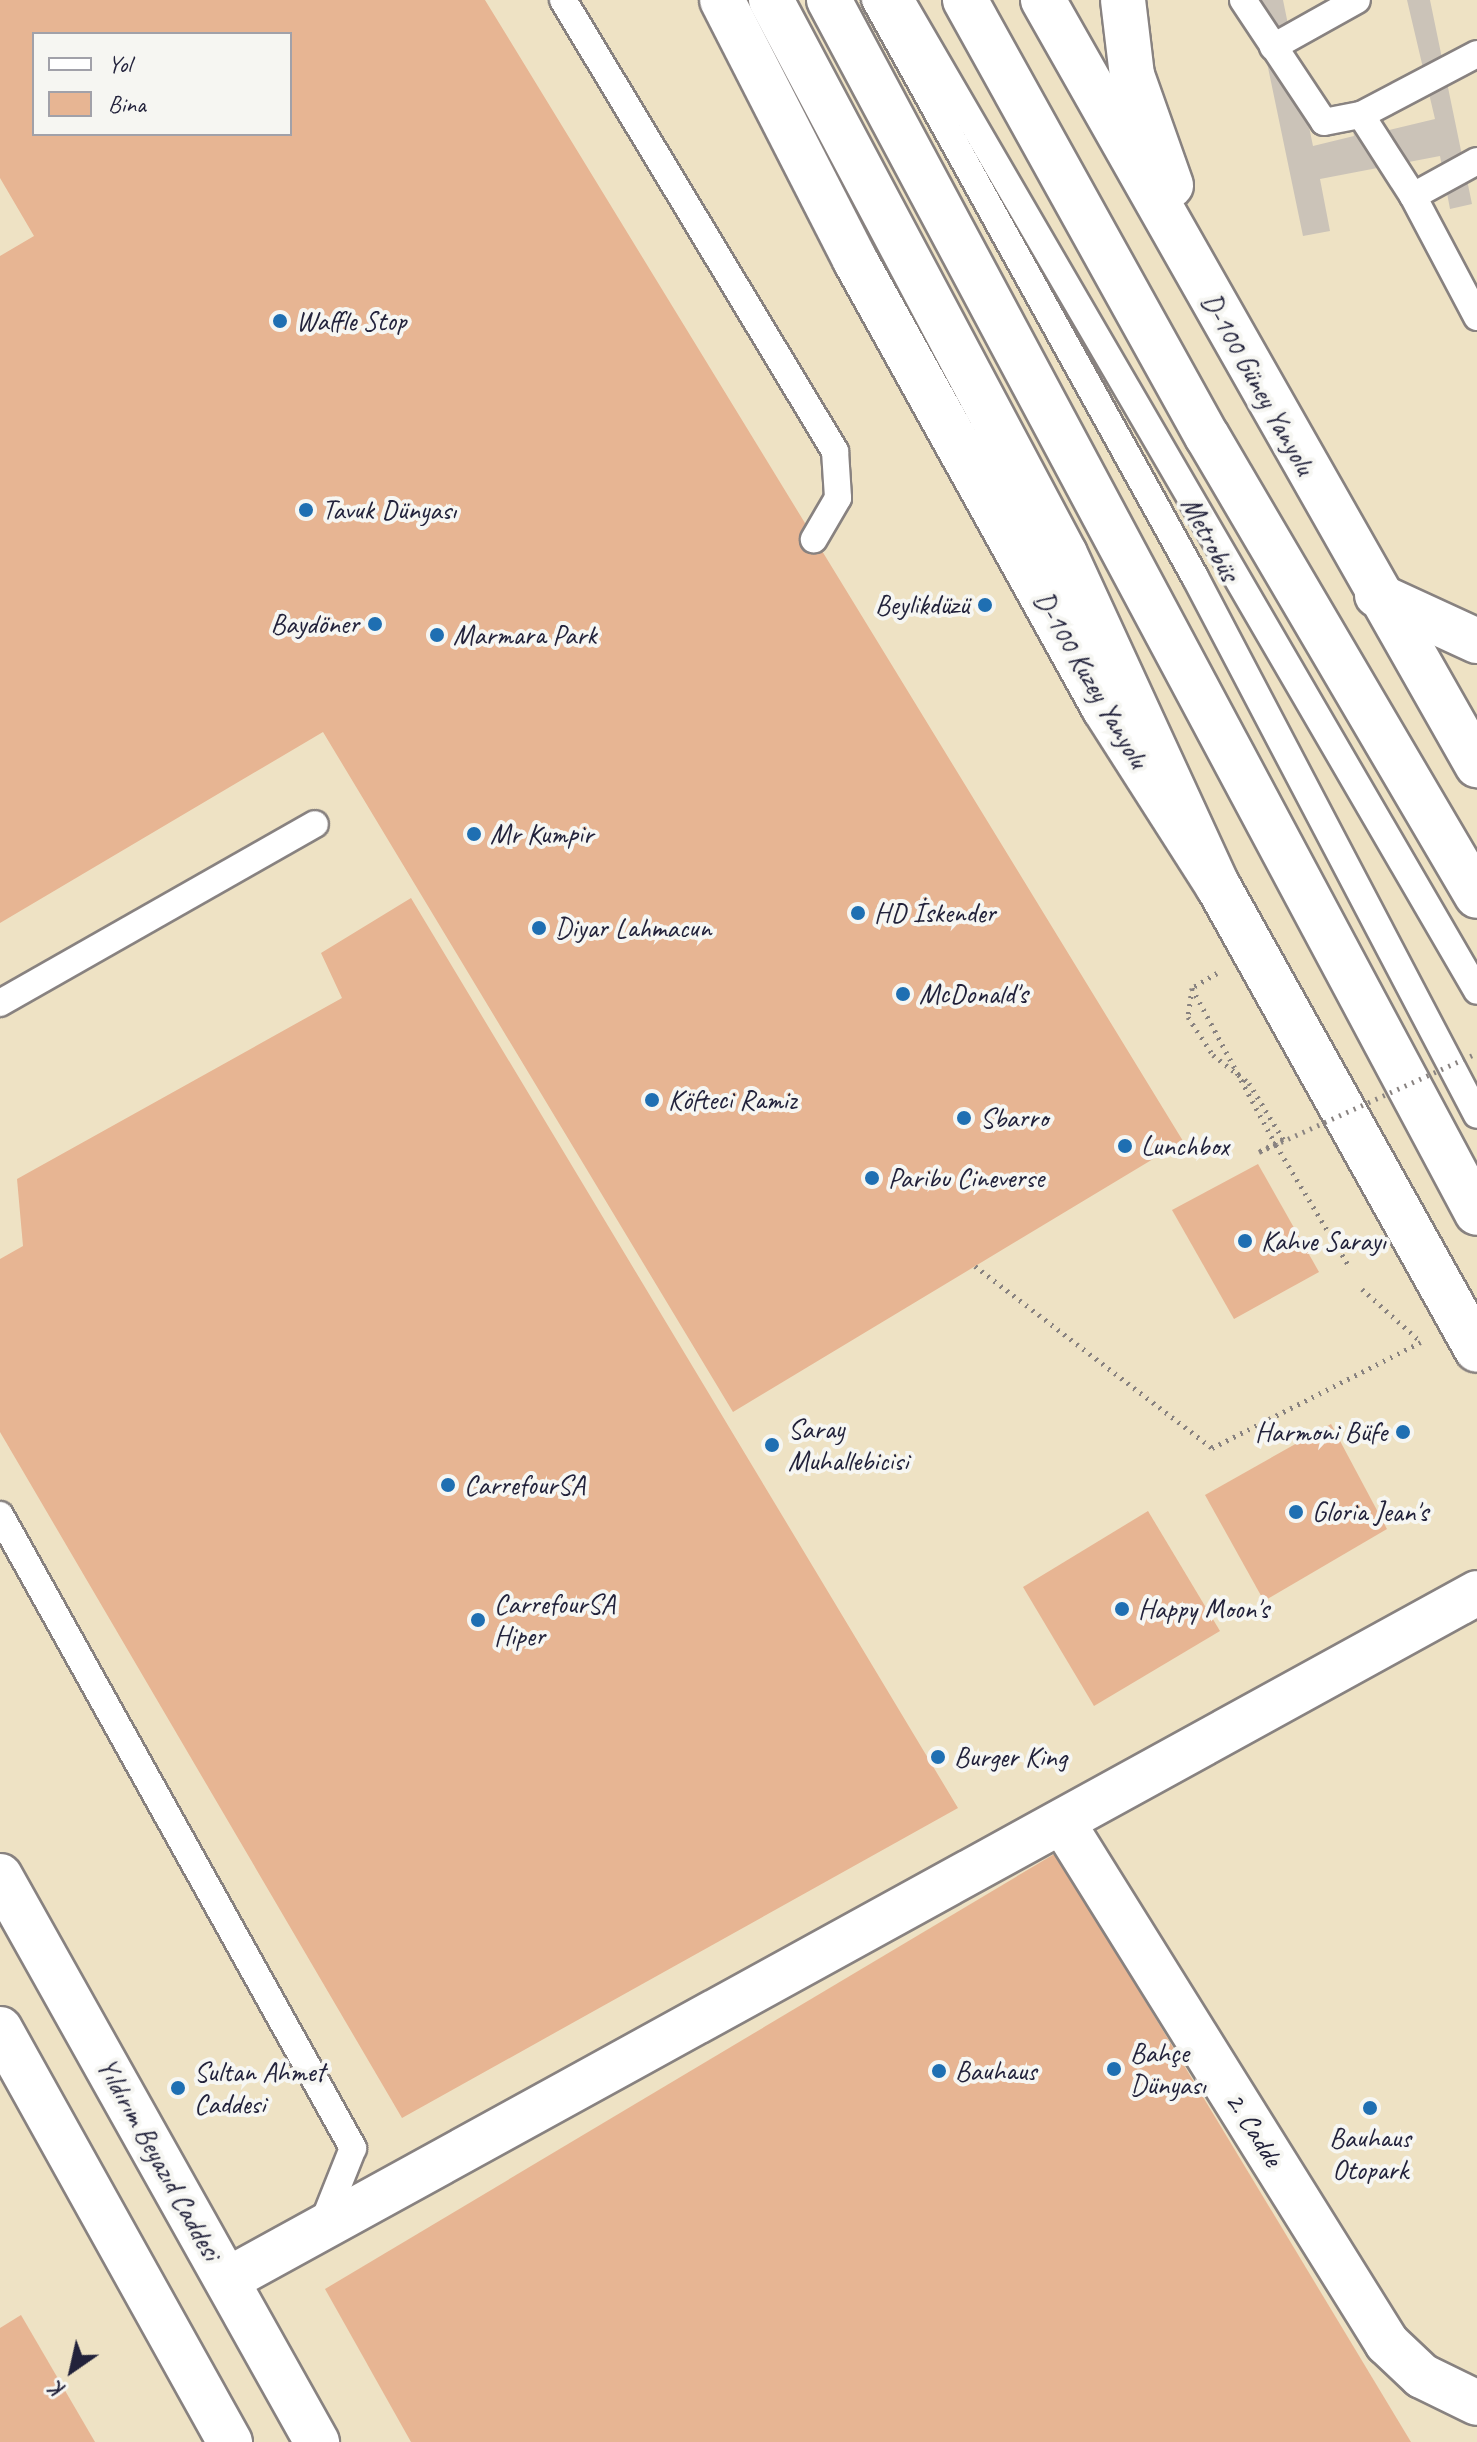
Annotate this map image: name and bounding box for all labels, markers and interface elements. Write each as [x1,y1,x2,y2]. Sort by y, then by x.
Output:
legend [32,32,292,136]
text: Yol [108,49,131,79]
text: Bina [108,89,146,119]
street label: D-100 Güney Yanyolu [1194,287,1322,481]
place label: Waffle Stop [296,304,407,338]
marker: Waffle Stop [271,312,289,330]
street label: Metrobüs [1174,491,1246,587]
place label: Tavuk Dünyası [322,493,456,527]
marker: Tavuk Dünyası [297,501,315,519]
street label: D-100 Kuzey Yanyolu [1027,585,1155,775]
place label: Beylikdüzü [875,588,969,622]
marker: Beylikdüzü [976,596,994,614]
place label: Baydöner [271,607,359,641]
marker: Baydöner [366,615,384,633]
place label: Marmara Park [453,618,597,652]
marker: Marmara Park [428,626,446,644]
place label: Mr Kumpir [490,817,591,851]
marker: Mr Kumpir [465,825,483,843]
place label: HD İskender [874,896,996,930]
marker: HD İskender [849,904,867,922]
place label: Diyar Lahmacun [555,911,713,945]
marker: Diyar Lahmacun [530,919,548,937]
place label: McDonald's [919,977,1028,1011]
marker: McDonald's [894,985,912,1003]
place label: Köfteci Ramiz [668,1083,796,1117]
marker: Köfteci Ramiz [643,1091,661,1109]
place label: Sbarro [980,1101,1048,1135]
marker: Sbarro [955,1109,973,1127]
place label: Lunchbox [1141,1129,1229,1163]
marker: Lunchbox [1116,1137,1134,1155]
place label: Paribu Cineverse [888,1161,1044,1195]
marker: Paribu Cineverse [863,1169,881,1187]
place label: Kahve Sarayı [1261,1224,1386,1258]
marker: Kahve Sarayı [1236,1232,1254,1250]
place label: Saray Muhallebicisi [788,1412,908,1478]
place label: Harmoni Büfe [1255,1415,1387,1449]
marker: Harmoni Büfe [1394,1423,1412,1441]
marker: Saray Muhallebicisi [763,1436,781,1454]
place label: CarrefourSA [464,1468,585,1502]
marker: CarrefourSA [439,1476,457,1494]
place label: Gloria Jean's [1312,1495,1428,1529]
marker: Gloria Jean's [1287,1503,1305,1521]
place label: CarrefourSA Hiper [494,1587,615,1653]
place label: Happy Moon's [1138,1592,1269,1626]
marker: Happy Moon's [1113,1600,1131,1618]
marker: CarrefourSA Hiper [469,1611,487,1629]
place label: Burger King [954,1740,1067,1774]
marker: Burger King [929,1748,947,1766]
place label: Bahçe Dünyası [1130,2036,1206,2102]
street label: Yıldırım Beyazıd Caddesi [90,2052,228,2266]
place label: Bauhaus [955,2054,1037,2088]
place label: Sultan Ahmet Caddesi [194,2055,325,2121]
marker: Bahçe Dünyası [1105,2060,1123,2078]
marker: Bauhaus [930,2062,948,2080]
marker: Sultan Ahmet Caddesi [169,2079,187,2097]
street label: 2. Cadde [1218,2086,1290,2172]
marker: Bauhaus Otopark [1361,2099,1379,2117]
place label: Bauhaus Otopark [1329,2121,1411,2187]
north arrow [32,2330,112,2410]
text: K [46,2375,71,2405]

